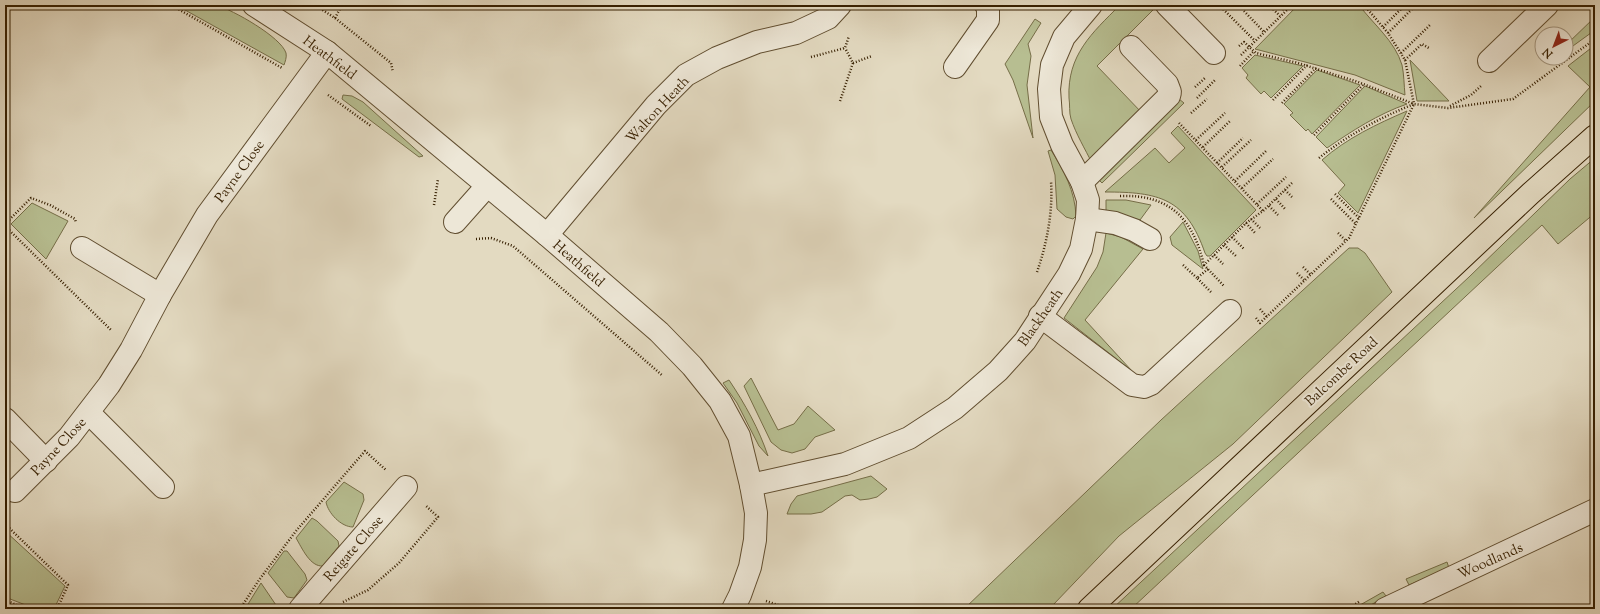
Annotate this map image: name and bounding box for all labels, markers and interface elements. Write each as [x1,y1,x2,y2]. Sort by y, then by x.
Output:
north arrow [1534,26,1574,66]
street label: Heathfield [298,32,360,85]
text: N [1539,44,1557,62]
street label: Walton Heath [622,72,695,148]
street label: Payne Close [211,137,270,208]
street label: Heathfield [547,236,608,293]
street label: Blackheath [1014,285,1069,351]
street label: Balcombe Road [1301,333,1383,412]
street label: Payne Close [27,414,92,481]
street label: Reigate Close [320,512,389,587]
street label: Woodlands [1455,539,1527,585]

